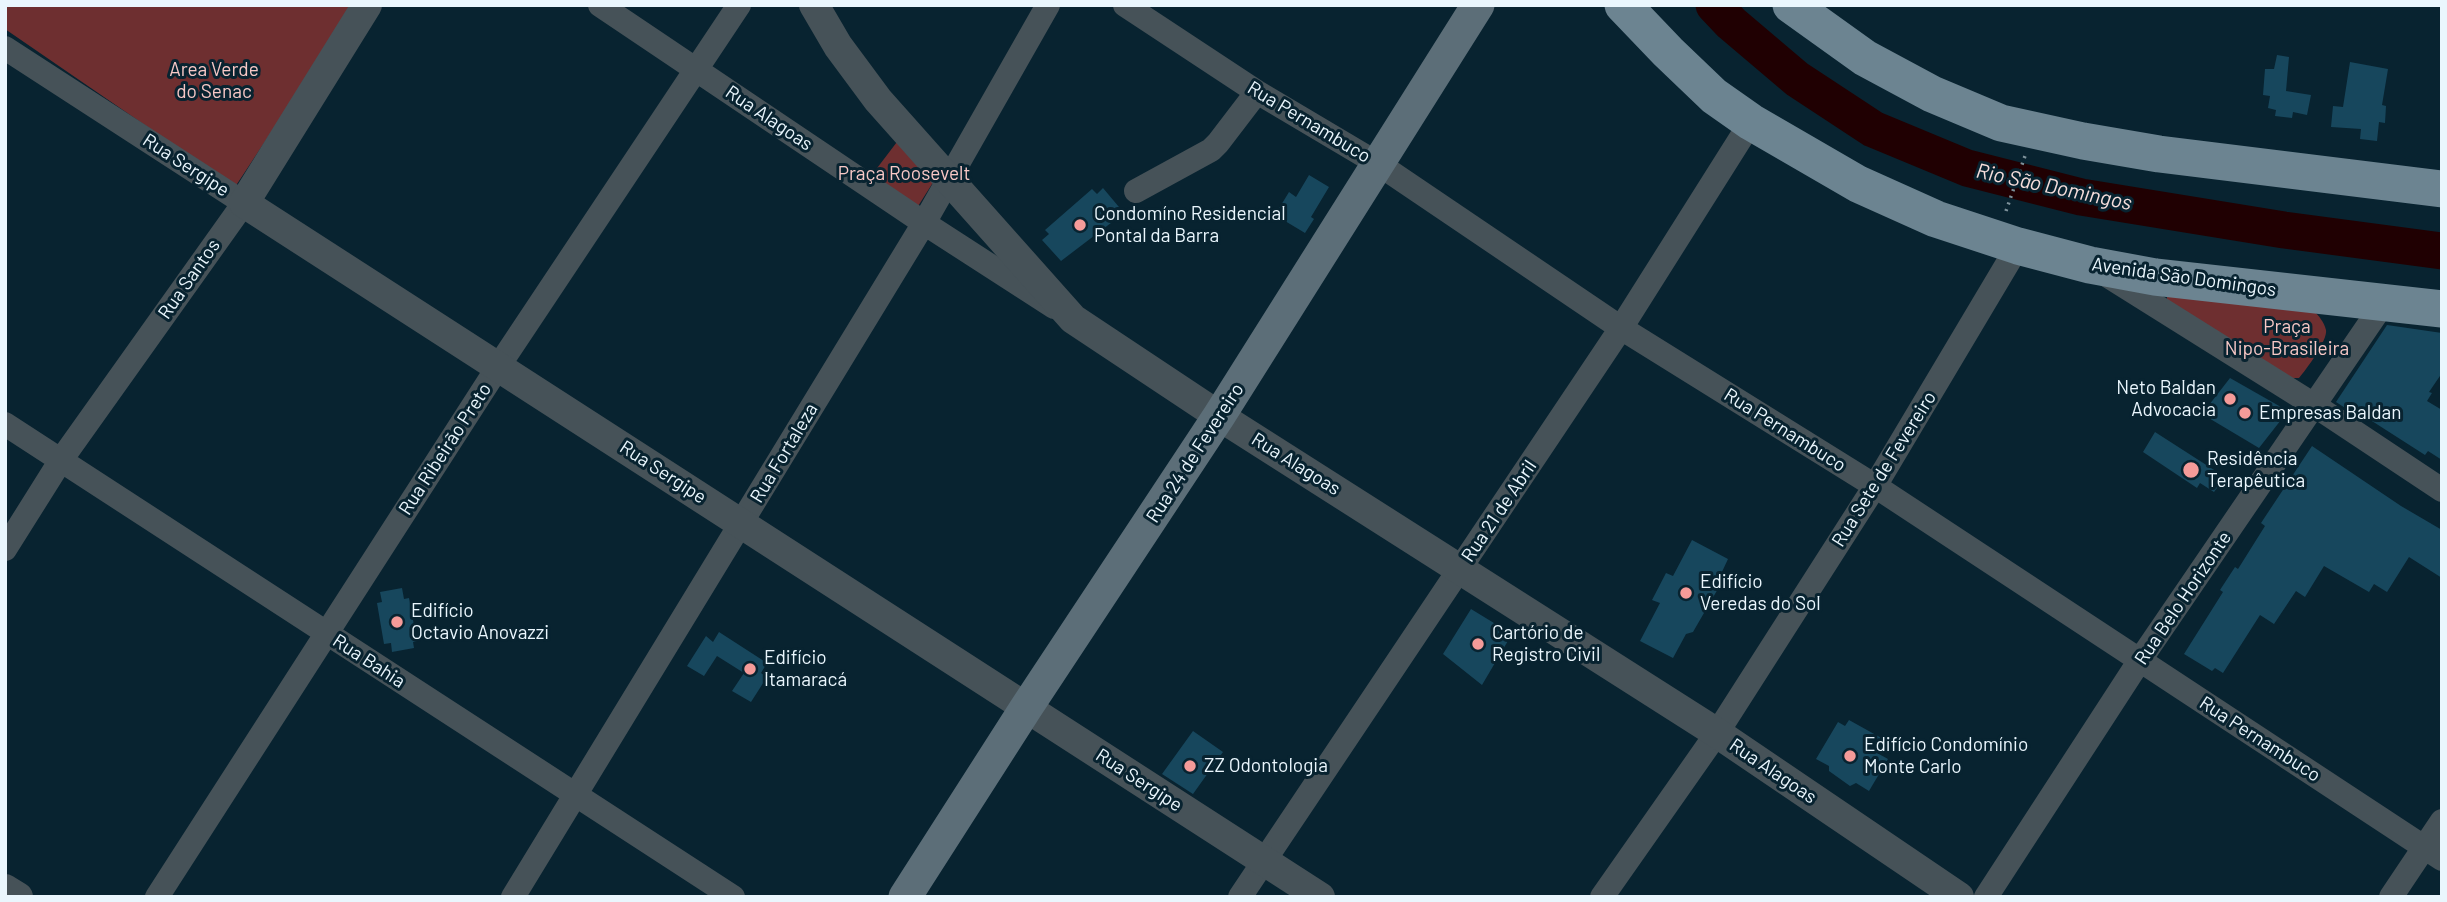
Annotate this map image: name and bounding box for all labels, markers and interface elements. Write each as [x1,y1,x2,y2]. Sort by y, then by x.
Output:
park label: Area Verde do Senac [169,59,259,103]
street label: Rua Pernambuco [1243,76,1375,168]
street label: Rua Alagoas [721,81,817,155]
street label: Rua Sergipe [138,129,234,201]
water label: Rio São Domingos [1974,158,2134,216]
park label: Praça Roosevelt [838,163,970,185]
place label: Condomíno Residencial Pontal da Barra [1094,203,1286,247]
marker: Condomíno Residencial Pontal da Barra [1072,217,1088,233]
street label: Rua Santos [153,235,225,323]
street label: Avenida São Domingos [2090,253,2278,301]
park label: Praça Nipo-Brasileira [2225,316,2349,360]
place label: Neto Baldan Advocacia [2116,377,2216,421]
street label: Rua Ribeirão Preto [394,379,496,519]
street label: Rua 24 de Fevereiro [1141,379,1249,527]
street label: Rua Pernambuco [1720,383,1850,477]
street label: Rua Sete de Fevereiro [1827,387,1941,551]
marker: Neto Baldan Advocacia [2222,391,2238,407]
street label: Rua Fortaleza [745,399,823,507]
place label: Empresas Baldan [2259,402,2401,424]
marker: Empresas Baldan [2237,405,2253,421]
street label: Rua Alagoas [1247,428,1345,500]
street label: Rua Sergipe [615,436,711,508]
place label: Residência Terapêutica [2207,448,2305,492]
street label: Rua 21 de Abril [1457,456,1541,566]
marker: Residência Terapêutica [2181,460,2201,480]
street label: Rua Belo Horizonte [2130,527,2236,669]
place label: Edifício Veredas do Sol [1700,571,1821,615]
marker: Edifício Veredas do Sol [1678,585,1694,601]
place label: Edifício Octavio Anovazzi [411,600,549,644]
marker: Edifício Octavio Anovazzi [389,614,405,630]
place label: Cartório de Registro Civil [1492,622,1600,666]
street label: Rua Bahia [329,629,409,693]
marker: Cartório de Registro Civil [1470,636,1486,652]
place label: Edifício Itamaracá [764,647,847,691]
marker: Edifício Itamaracá [742,661,758,677]
street label: Rua Pernambuco [2195,691,2325,787]
street label: Rua Alagoas [1725,734,1821,808]
place label: Edifício Condomínio Monte Carlo [1864,734,2028,778]
street label: Rua Sergipe [1091,744,1187,816]
marker: Edifício Condomínio Monte Carlo [1842,748,1858,764]
place label: ZZ Odontologia [1204,755,1328,777]
marker: ZZ Odontologia [1182,758,1198,774]

